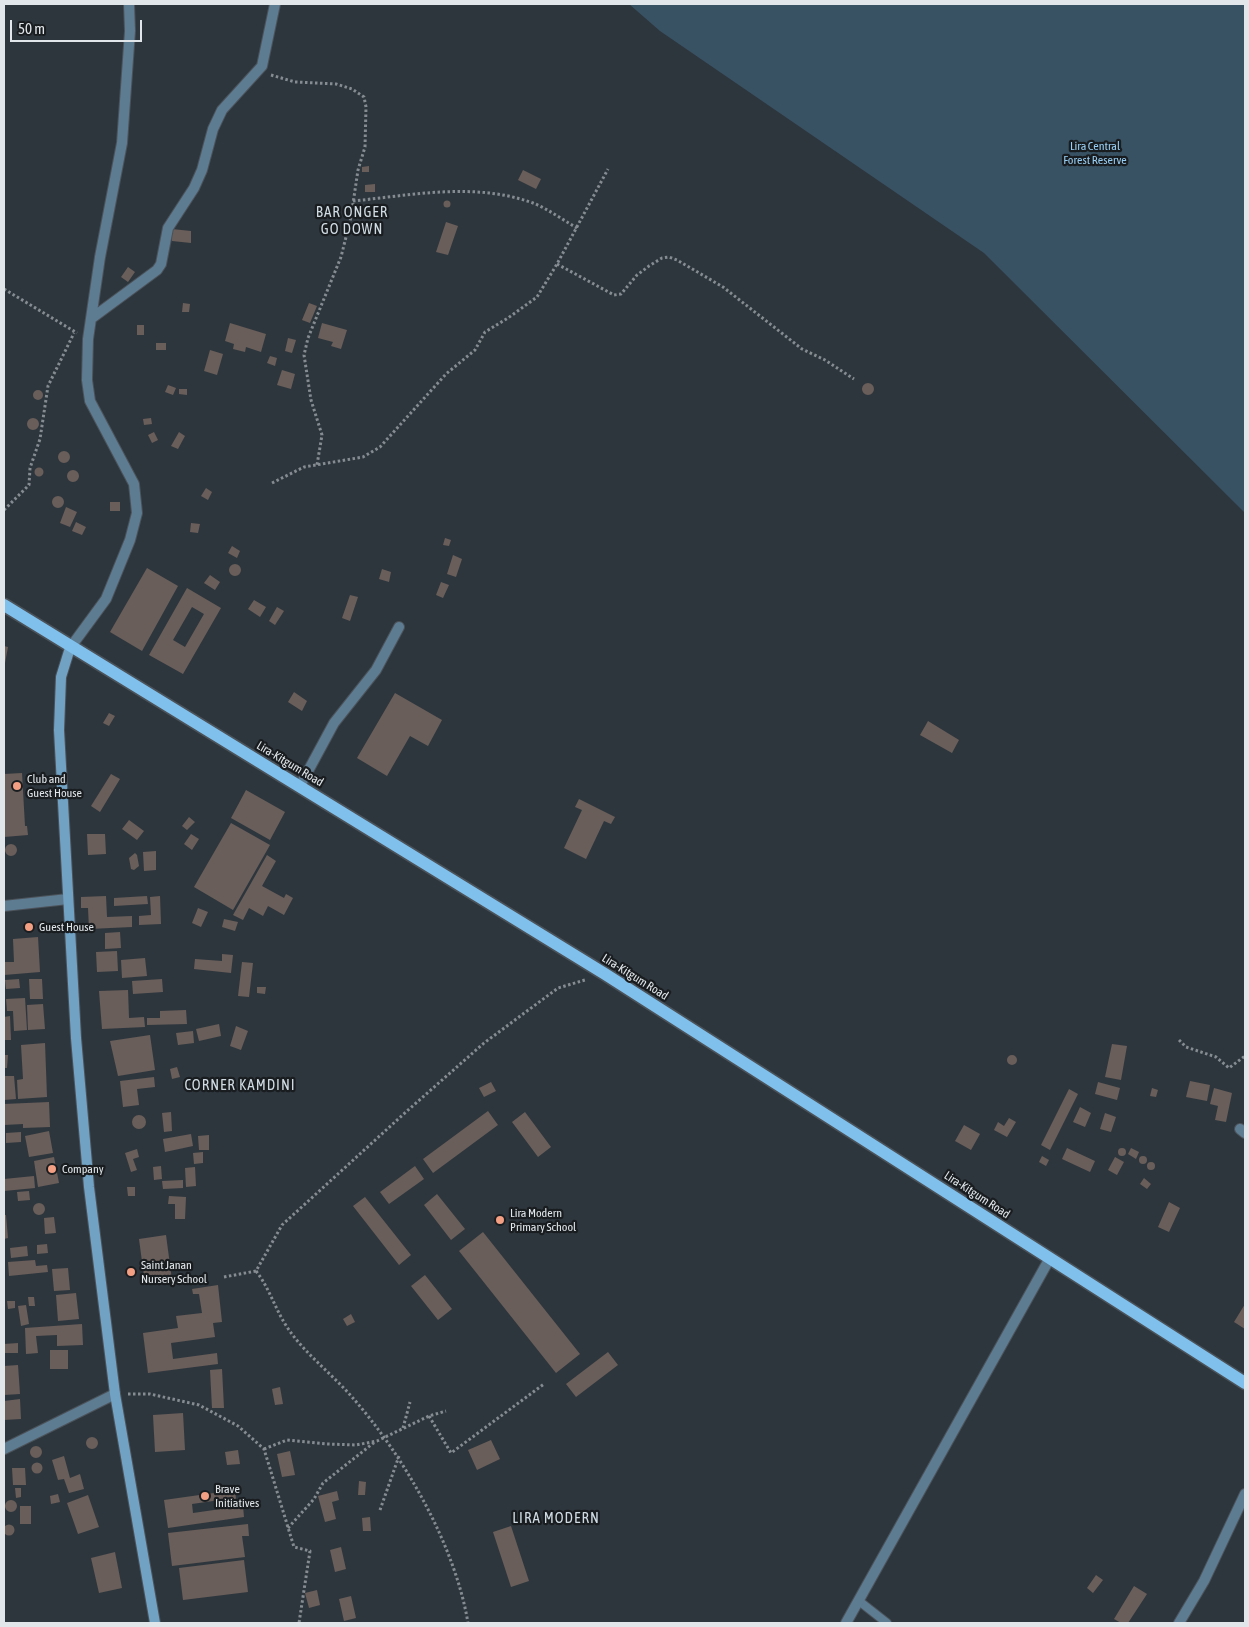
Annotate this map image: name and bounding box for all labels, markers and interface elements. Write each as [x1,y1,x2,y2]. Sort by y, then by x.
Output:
scale bar [12,10,145,42]
text: 50 m [18,20,45,37]
park label: Lira Central Forest Reserve [1063,139,1127,167]
district label: BAR ONGER GO DOWN [315,203,389,238]
street label: Lira-Kitgum Road [254,738,326,790]
place label: Club and Guest House [27,772,82,800]
marker: Club and Guest House [11,780,23,792]
place label: Guest House [39,920,94,934]
marker: Guest House [23,921,35,933]
street label: Lira-Kitgum Road [599,951,671,1003]
district label: CORNER KAMDINI [183,1076,297,1094]
place label: Company [62,1162,104,1176]
marker: Company [46,1163,58,1175]
street label: Lira-Kitgum Road [941,1168,1013,1222]
place label: Lira Modern Primary School [510,1206,576,1234]
marker: Lira Modern Primary School [494,1214,506,1226]
place label: Saint Janan Nursery School [141,1258,207,1286]
marker: Saint Janan Nursery School [125,1266,137,1278]
place label: Brave Initiatives [215,1482,259,1510]
marker: Brave Initiatives [199,1490,211,1502]
district label: LIRA MODERN [511,1509,601,1527]

